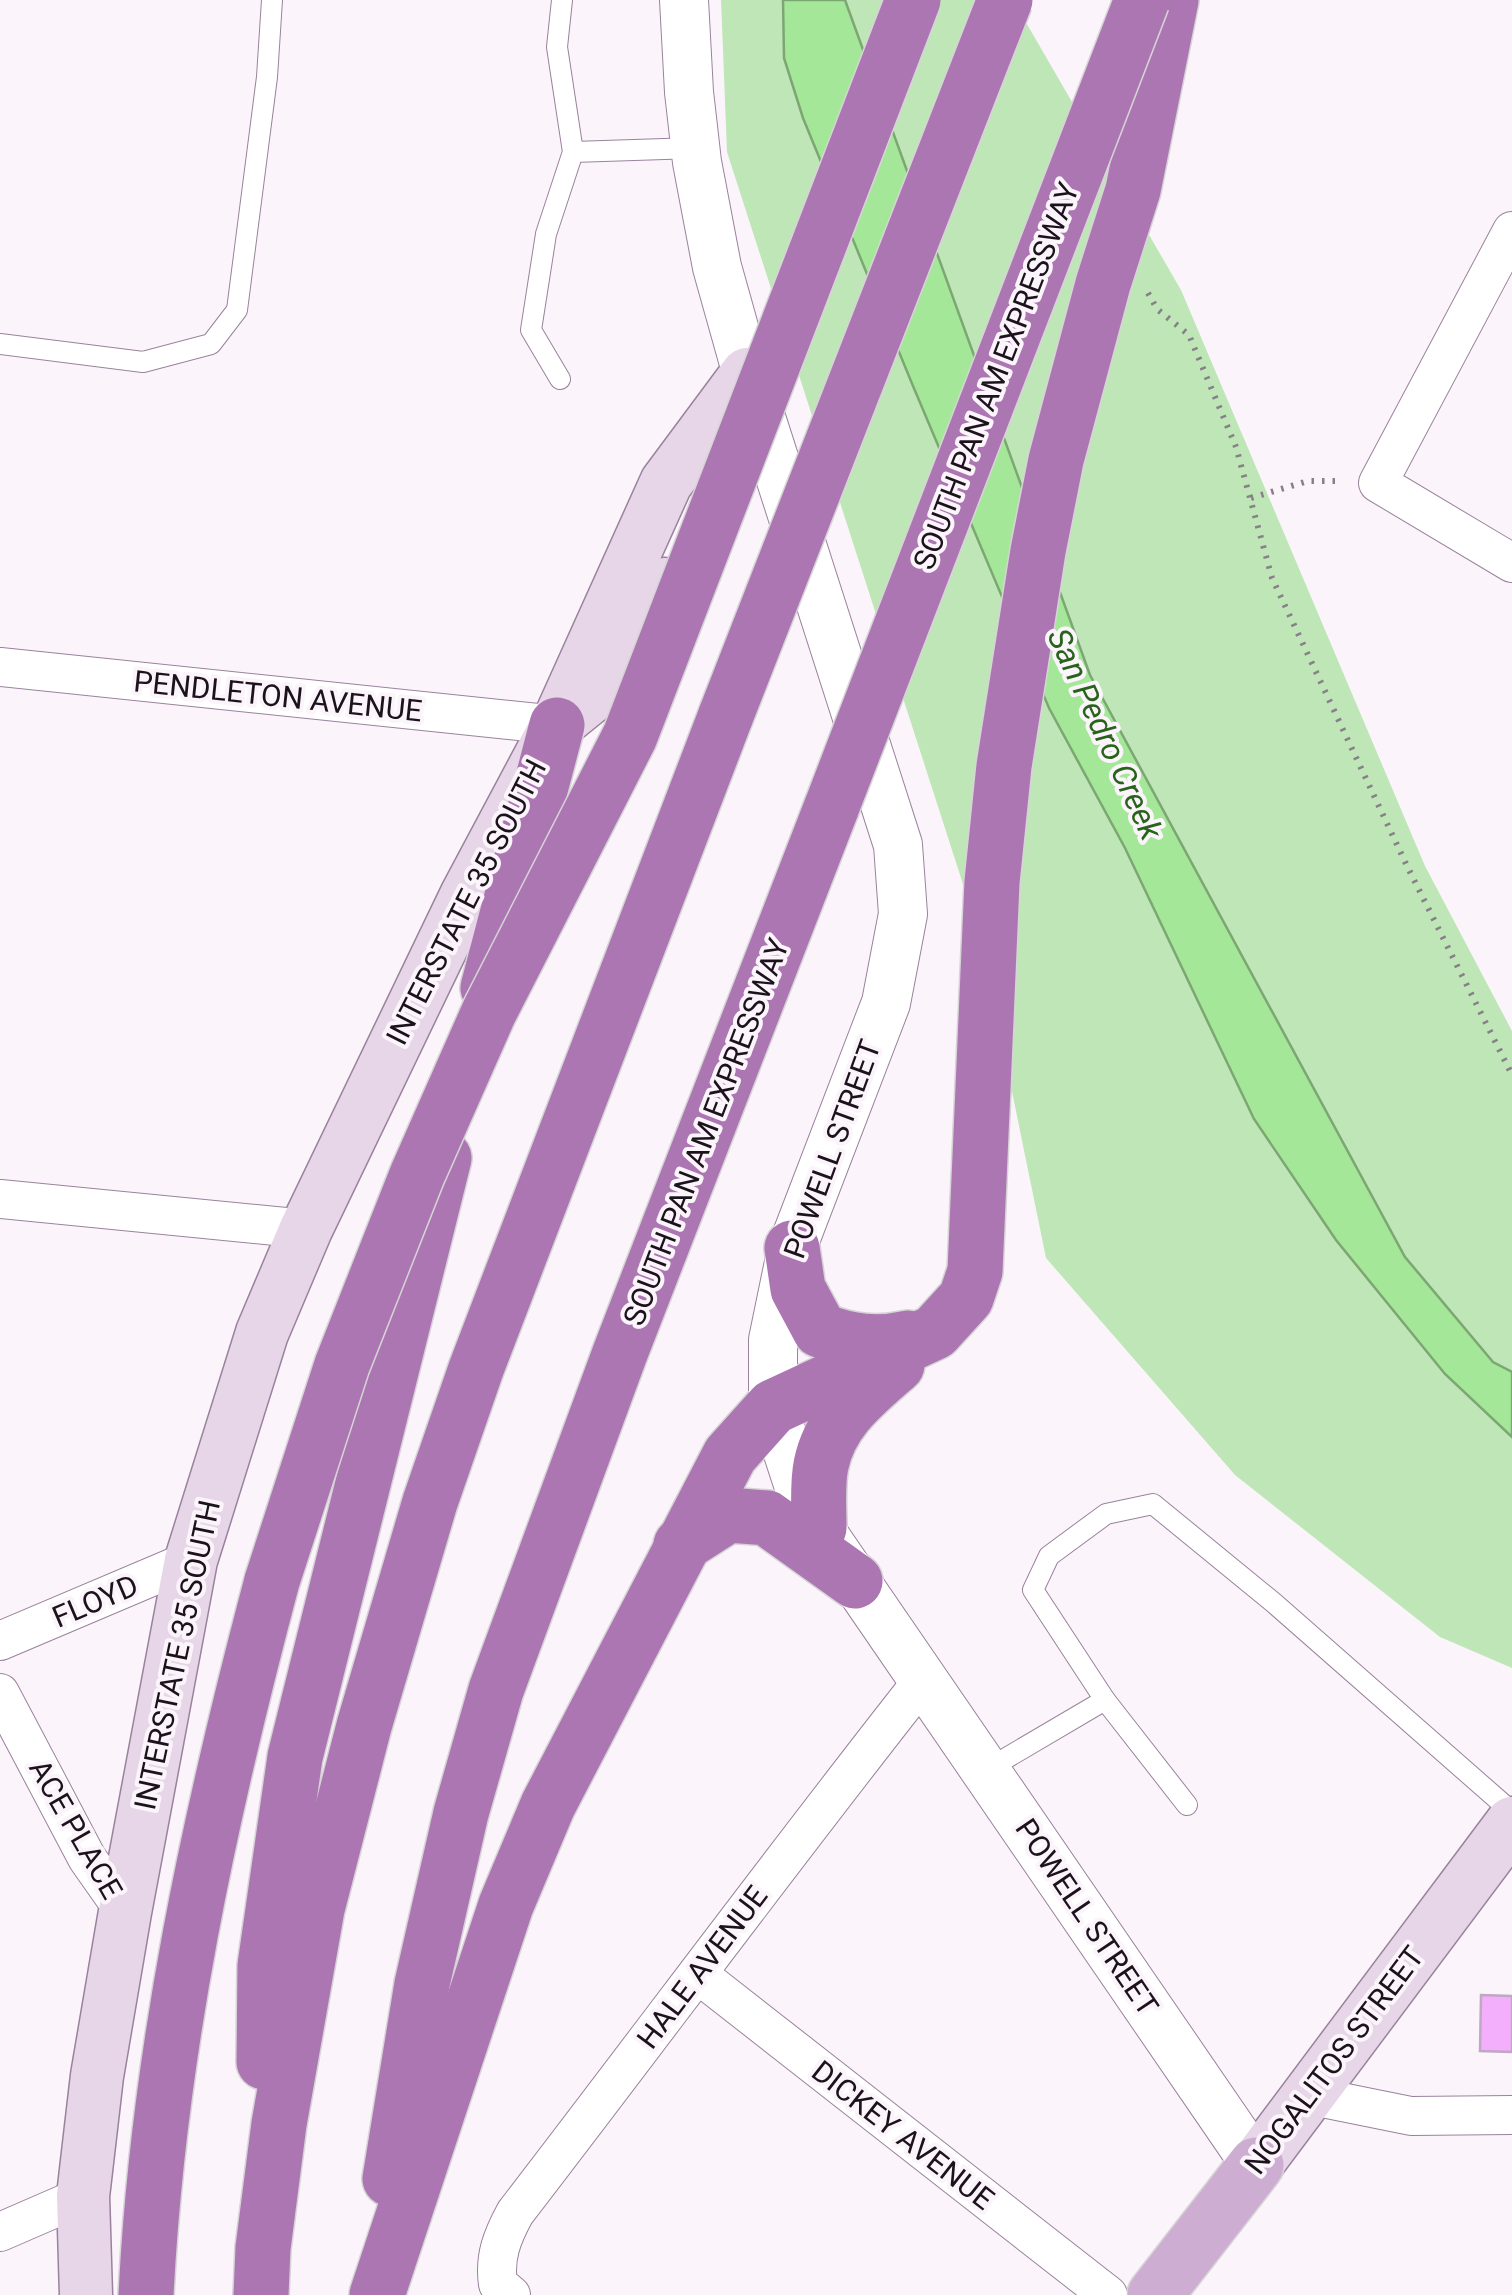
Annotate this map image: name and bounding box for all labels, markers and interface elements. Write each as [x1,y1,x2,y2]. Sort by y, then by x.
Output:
street label: SOUTH PAN AM EXPRESSWAY [906,178,1086,574]
water label: San Pedro Creek [1039,622,1171,847]
street label: PENDLETON AVENUE [132,663,424,729]
street label: INTERSTATE 35 SOUTH [379,753,553,1051]
street label: SOUTH PAN AM EXPRESSWAY [616,934,796,1330]
street label: POWELL STREET [776,1035,888,1263]
street label: INTERSTATE 35 SOUTH [127,1497,227,1813]
street label: FLOYD [47,1567,143,1635]
street label: ACE PLACE [22,1753,130,1905]
street label: POWELL STREET [1008,1812,1166,2022]
street label: HALE AVENUE [630,1879,774,2055]
street label: NOGALITOS STREET [1237,1939,1431,2181]
street label: DICKEY AVENUE [805,2053,1001,2217]

